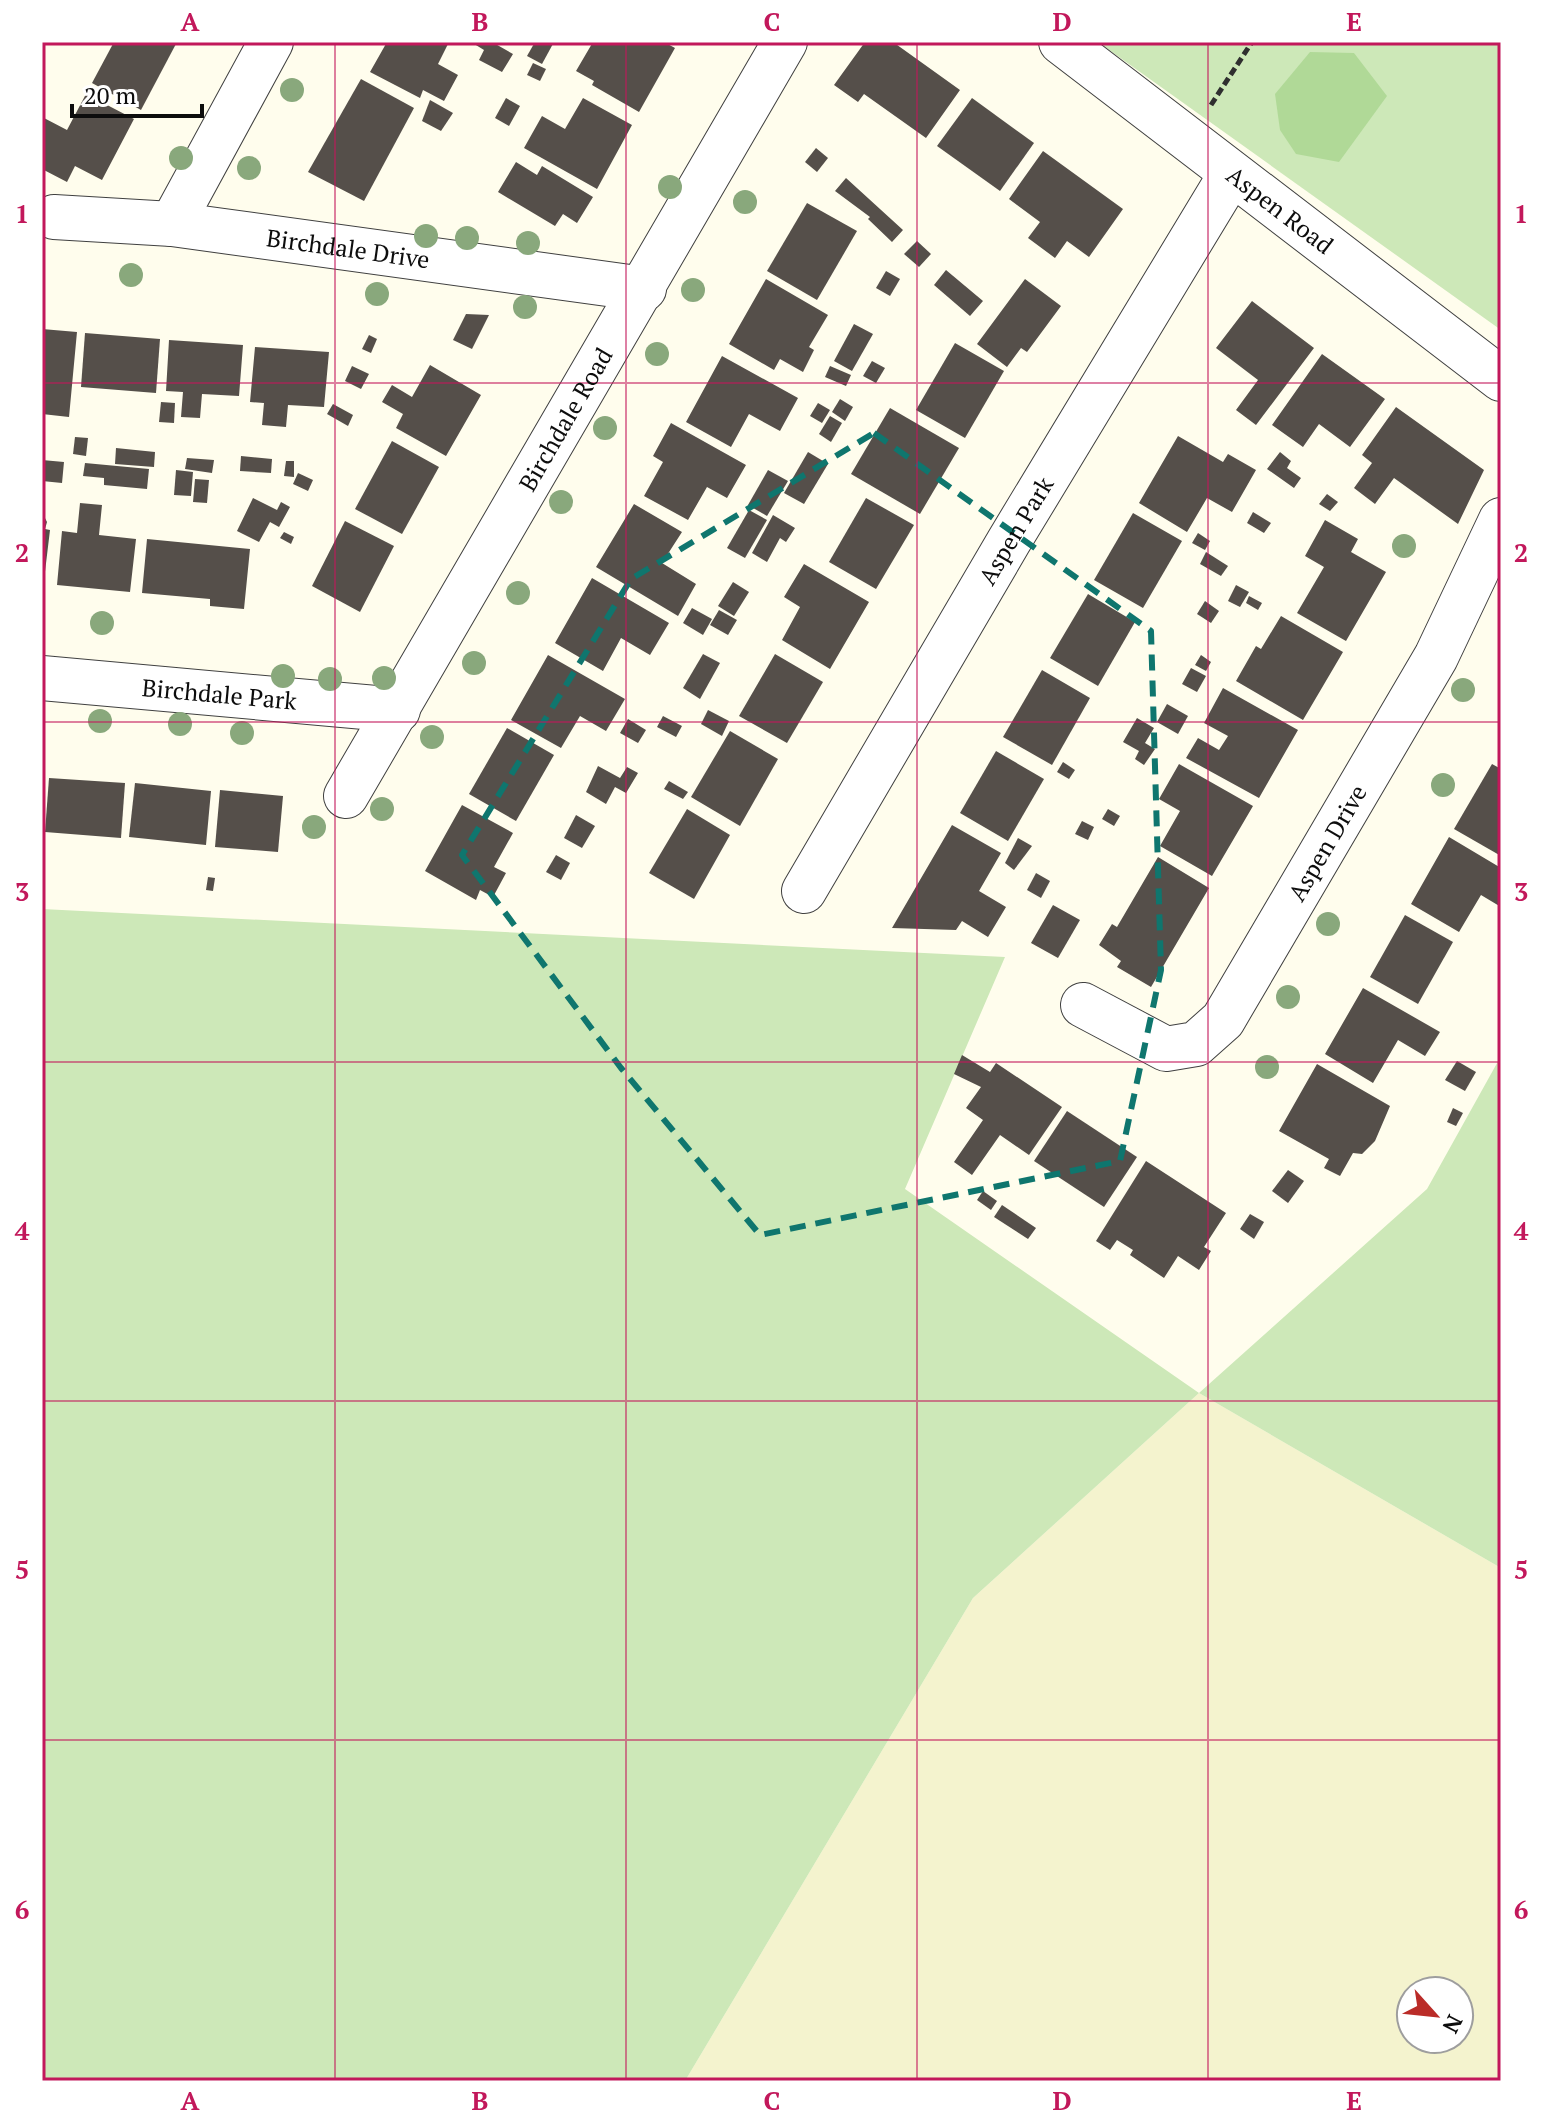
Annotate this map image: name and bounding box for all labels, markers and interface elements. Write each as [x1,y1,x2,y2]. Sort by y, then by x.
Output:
text: A [181,4,200,38]
text: B [472,4,488,38]
text: C [764,4,780,38]
text: D [1052,4,1072,38]
text: E [1346,4,1362,38]
scale bar [72,68,202,118]
text: 20 m [84,79,136,111]
street label: Aspen Road [1220,159,1340,261]
text: 1 [15,196,29,230]
text: 1 [1514,196,1528,230]
street label: Birchdale Drive [265,221,432,275]
street label: Birchdale Road [511,342,620,497]
street label: Aspen Park [971,470,1061,590]
text: 2 [15,535,29,569]
text: 2 [1514,535,1528,569]
street label: Birchdale Park [141,671,299,717]
street label: Aspen Drive [1280,779,1374,907]
text: 3 [15,874,29,908]
text: 3 [1514,874,1528,908]
text: 4 [15,1213,30,1247]
text: 4 [1514,1213,1529,1247]
text: 5 [15,1552,29,1586]
text: 5 [1514,1552,1528,1586]
text: 6 [15,1892,29,1926]
text: 6 [1514,1892,1528,1926]
north arrow [1395,1975,1475,2055]
text: N [1436,2010,1470,2039]
text: A [181,2083,200,2117]
text: B [472,2083,488,2117]
text: C [764,2083,780,2117]
text: D [1052,2083,1072,2117]
text: E [1346,2083,1362,2117]

